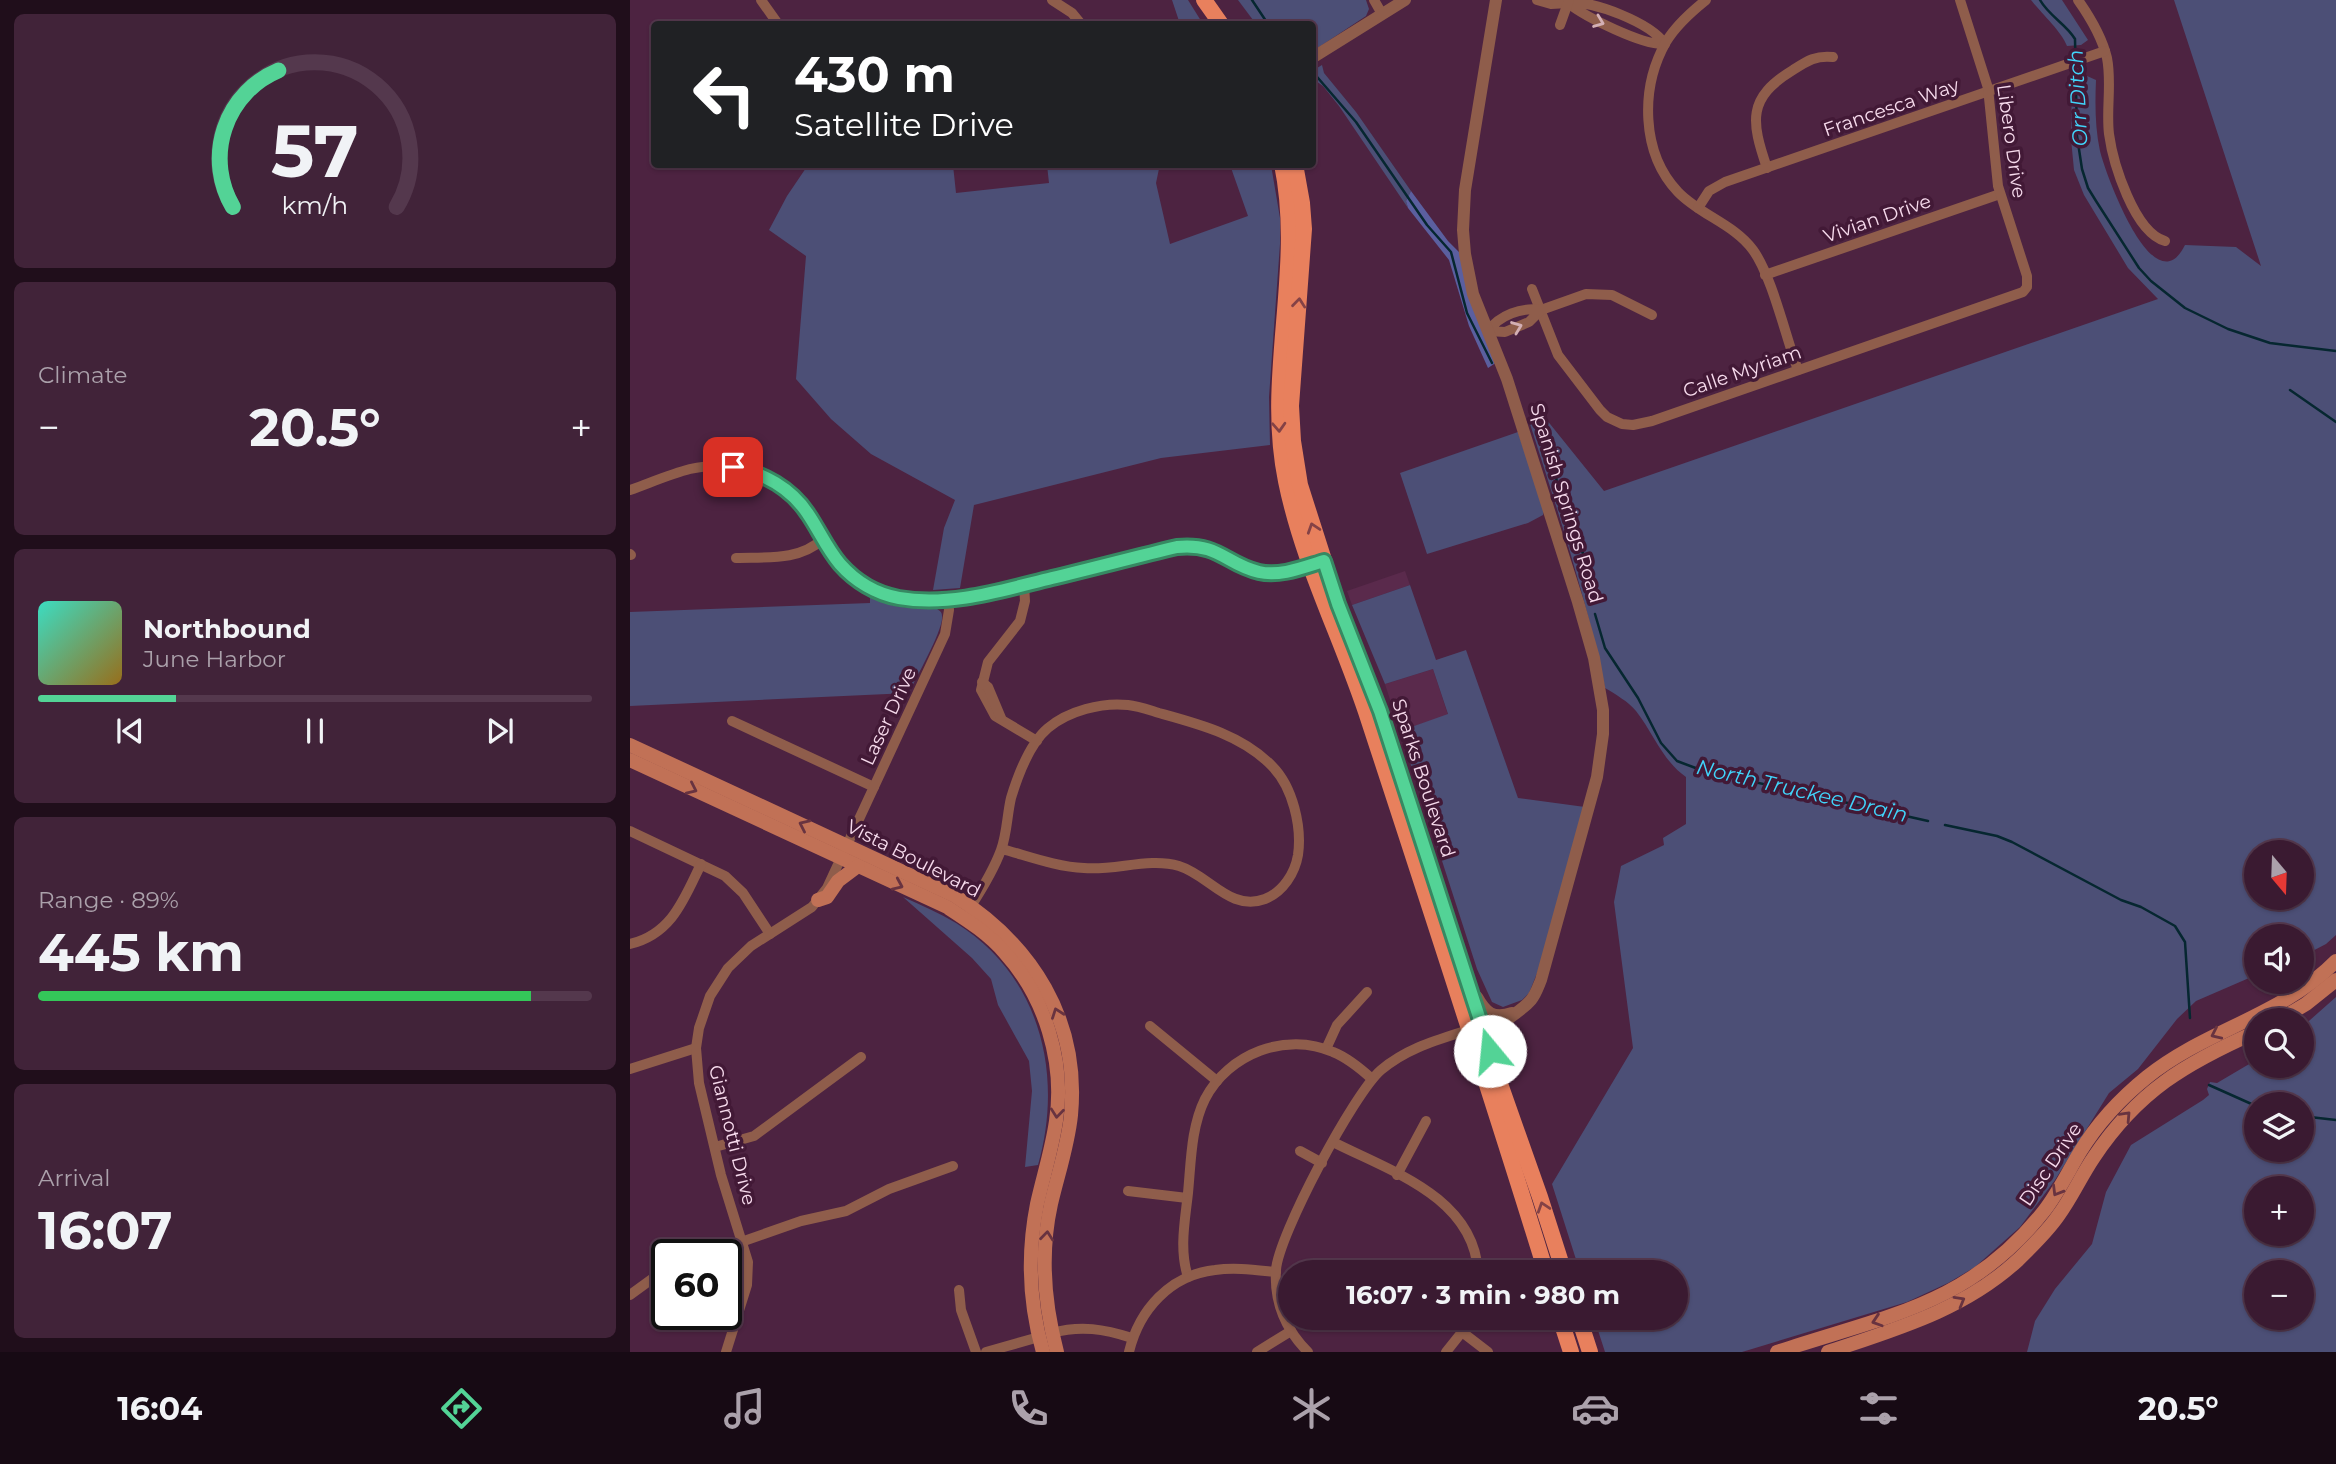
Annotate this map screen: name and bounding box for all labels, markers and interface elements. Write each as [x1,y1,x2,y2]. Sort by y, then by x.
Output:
one-way arrow [1593,13,1605,27]
text: 430 m [794,45,955,104]
icon: left [679,49,770,140]
water label: Orr Ditch [2062,49,2093,147]
street label: Francesca Way [1820,73,1963,141]
street label: Libero Drive [1992,83,2031,199]
text: Satellite Drive [794,105,1014,144]
text: 57 [271,107,359,195]
street label: Vivian Drive [1820,189,1934,248]
text: km/h [282,190,348,220]
one-way arrow [1291,298,1306,309]
one-way arrow [1510,321,1522,335]
street label: Calle Myriam [1680,340,1804,402]
text: Climate [38,361,127,389]
text: 20.5° [249,396,381,459]
street label: Spanish Springs Road [1525,400,1608,606]
text: − [38,404,60,451]
text: + [570,404,592,451]
one-way arrow [1271,422,1286,433]
pin [703,437,763,497]
icon: arrive [714,448,752,486]
one-way arrow [1307,522,1321,535]
text: Northbound [143,613,311,645]
text: June Harbor [143,645,286,673]
street label: Laser Drive [856,664,921,769]
street label: Sparks Boulevard [1387,696,1460,860]
icon: previous [111,712,149,750]
icon: pause [296,712,334,750]
icon: next [481,712,519,750]
water label: North Truckee Drain [1694,754,1910,827]
one-way arrow [685,781,697,795]
street label: Vista Boulevard [843,815,985,902]
one-way arrow [799,819,811,833]
north arrow [2244,840,2314,910]
map controls [2244,840,2314,1330]
one-way arrow [891,877,904,891]
text: Range · 89% [38,886,179,914]
text: 445 km [38,921,244,984]
button: sound [2244,924,2314,994]
one-way arrow [1051,1008,1065,1020]
button: search [2244,1008,2314,1078]
position arrow [1453,1014,1527,1088]
one-way arrow [2210,1026,2223,1040]
street label: Giannotti Drive [704,1063,761,1208]
button: layers [2244,1092,2314,1162]
one-way arrow [1050,1108,1065,1119]
one-way arrow [2118,1111,2131,1124]
street label: Disc Drive [2014,1118,2087,1210]
text: Arrival [38,1164,111,1192]
button: + [2244,1176,2314,1246]
one-way arrow [2052,1184,2065,1197]
text: 16:07 [38,1199,173,1262]
one-way arrow [1537,1202,1552,1214]
one-way arrow [1039,1230,1054,1242]
speed limit sign: 60 [651,1239,742,1330]
button: − [2244,1260,2314,1330]
text: 16:07 · 3 min · 980 m [1346,1279,1620,1311]
one-way arrow [1952,1297,1965,1310]
one-way arrow [1871,1313,1883,1327]
icon: directions [437,1384,486,1433]
icon: music [720,1384,769,1433]
icon: phone [1004,1384,1053,1433]
icon: climate [1287,1384,1336,1433]
icon: car [1571,1384,1620,1433]
icon: filters [1854,1384,1903,1433]
text: 16:04 [117,1389,202,1428]
text: 20.5° [2138,1389,2219,1428]

